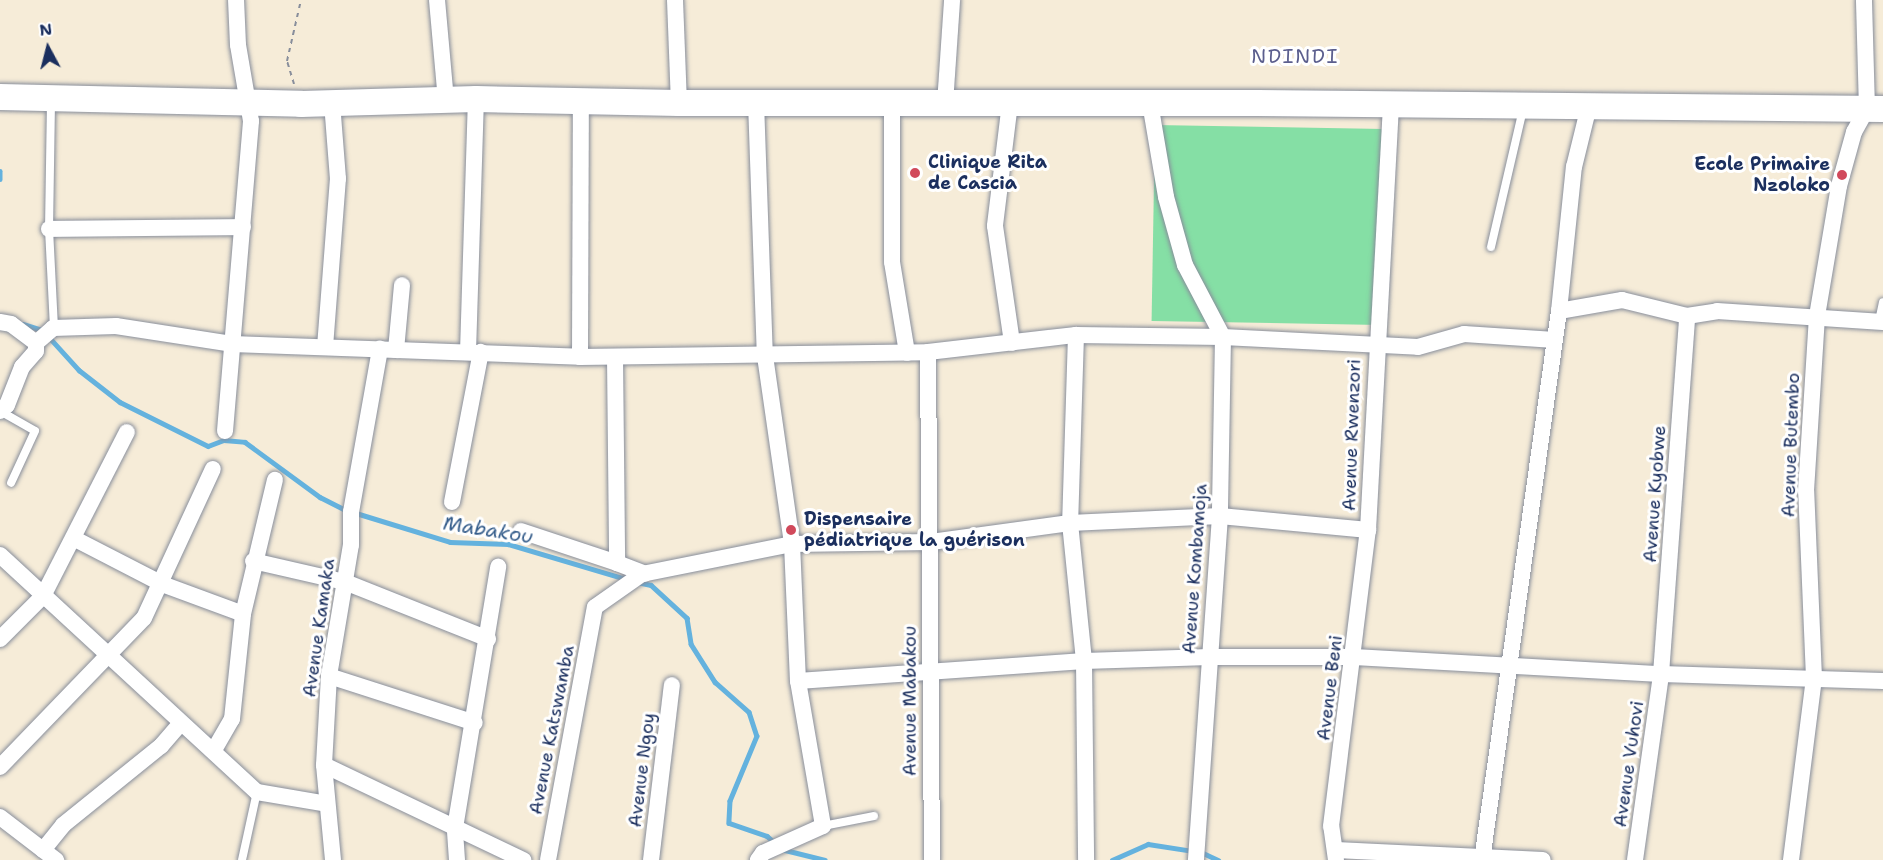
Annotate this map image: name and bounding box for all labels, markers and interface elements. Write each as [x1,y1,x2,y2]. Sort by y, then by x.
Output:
north arrow [18,18,78,78]
text: N [38,18,53,41]
district label: NDINDI [1251,44,1339,68]
place label: Clinique Rita de Cascia [928,152,1047,195]
place label: Ecole Primaire Nzoloko [1694,154,1830,196]
marker: Clinique Rita de Cascia [906,164,924,182]
marker: Ecole Primaire Nzoloko [1835,168,1849,182]
street label: Avenue Rwenzori [1339,359,1365,511]
street label: Avenue Butembo [1778,372,1804,518]
street label: Avenue Kyobwe [1639,425,1671,563]
street label: Avenue Kombamoja [1178,483,1212,655]
place label: Dispensaire pédiatrique la guérison [804,509,1025,552]
water label: Mabakou [441,511,535,549]
marker: Dispensaire pédiatrique la guérison [782,521,800,539]
street label: Avenue Kamaka [299,557,339,699]
street label: Avenue Mabakou [899,626,921,776]
street label: Avenue Beni [1313,634,1347,742]
street label: Avenue Katswamba [525,644,579,816]
street label: Avenue Vuhovi [1609,699,1649,829]
street label: Avenue Ngoy [624,712,660,828]

